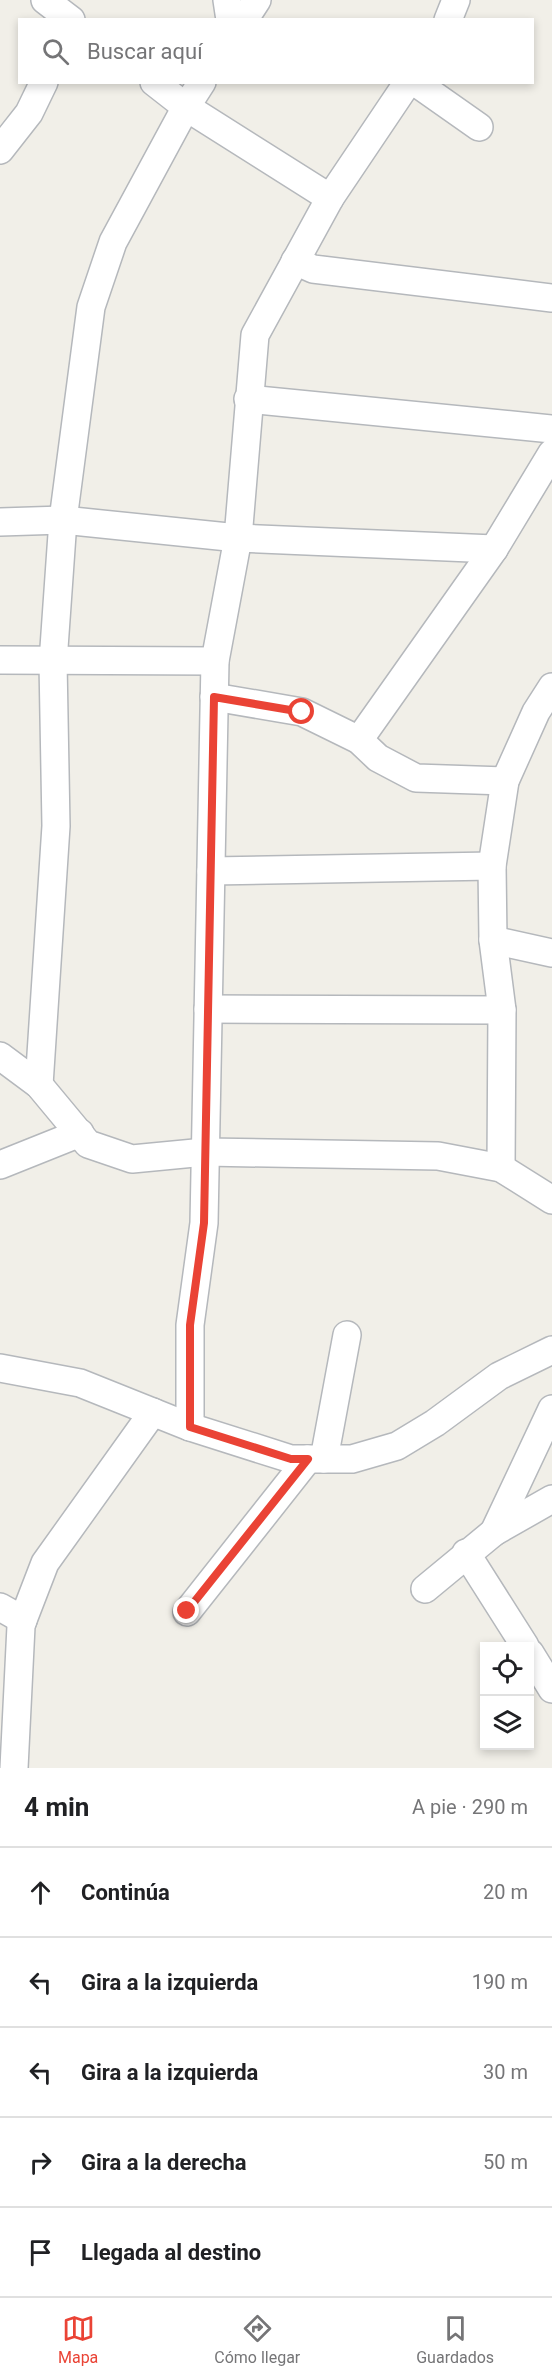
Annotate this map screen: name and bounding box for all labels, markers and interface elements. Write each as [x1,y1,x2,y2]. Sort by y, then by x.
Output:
search box [18,18,534,84]
icon: search [39,35,72,68]
text: Buscar aquí [87,39,203,64]
route start [288,698,314,724]
route end [173,1597,199,1623]
map controls [480,1642,534,1750]
button: locate [480,1642,534,1696]
button: layers [480,1696,534,1750]
text: 4 min [24,1792,89,1822]
text: A pie · 290 m [412,1795,528,1819]
icon: ahead [24,1876,57,1909]
text: Continúa [81,1880,170,1905]
text: 20 m [483,1880,528,1904]
icon: left [24,1966,57,1999]
text: Gira a la izquierda [81,1970,258,1995]
text: 190 m [472,1970,528,1994]
icon: left [24,2056,57,2089]
text: Gira a la izquierda [81,2060,258,2085]
text: 30 m [483,2060,528,2084]
icon: right [24,2146,57,2179]
text: Gira a la derecha [81,2150,247,2175]
text: 50 m [483,2150,528,2174]
icon: arrive [24,2236,57,2269]
text: Llegada al destino [81,2240,261,2265]
tab: Mapa [58,2312,98,2367]
tab: Cómo llegar [214,2312,300,2367]
tab: Guardados [416,2312,494,2367]

